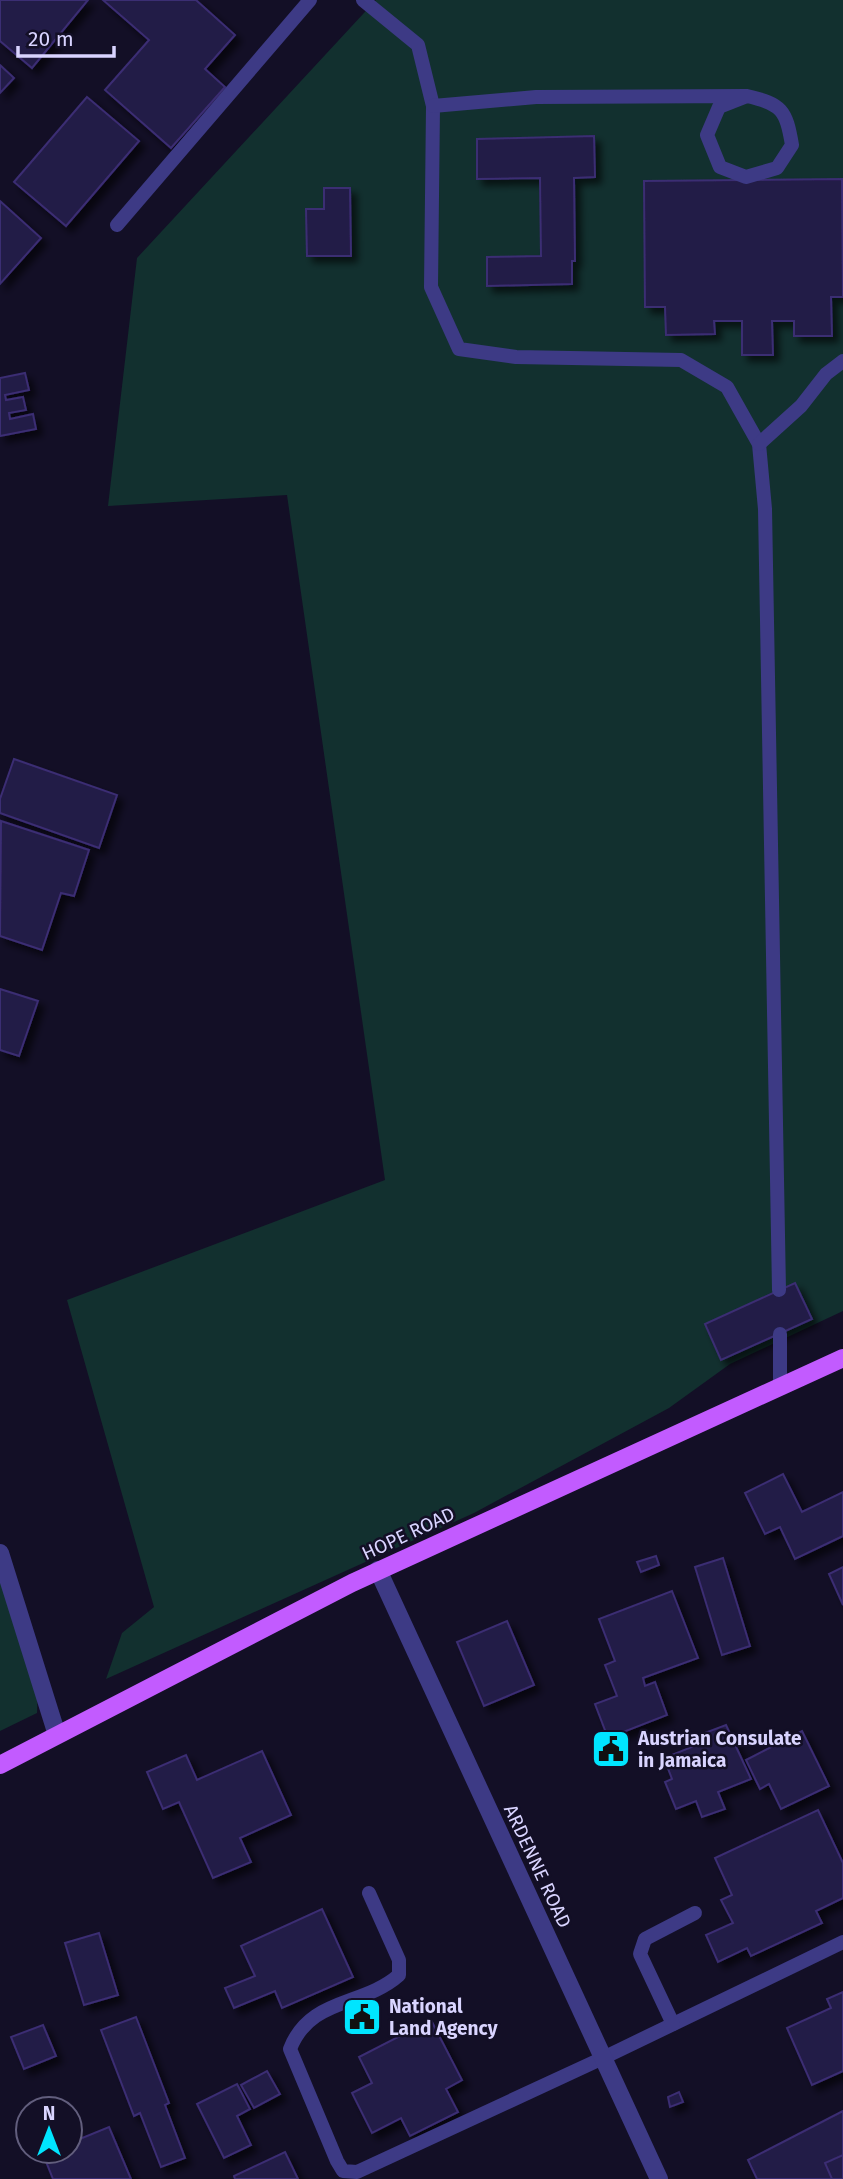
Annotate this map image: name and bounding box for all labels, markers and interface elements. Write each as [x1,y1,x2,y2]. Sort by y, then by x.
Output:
scale bar [18,14,114,58]
text: 20 m [28,26,74,52]
street label: HOPE ROAD [358,1502,458,1565]
place label: Austrian Consulate in Jamaica [637,1727,802,1772]
public building icon: Austrian Consulate in Jamaica [590,1728,632,1770]
street label: ARDENNE ROAD [499,1801,576,1931]
place label: National Land Agency [389,1995,498,2040]
public building icon: National Land Agency [341,1996,383,2038]
north arrow [14,2095,84,2165]
text: N [43,2102,55,2125]

